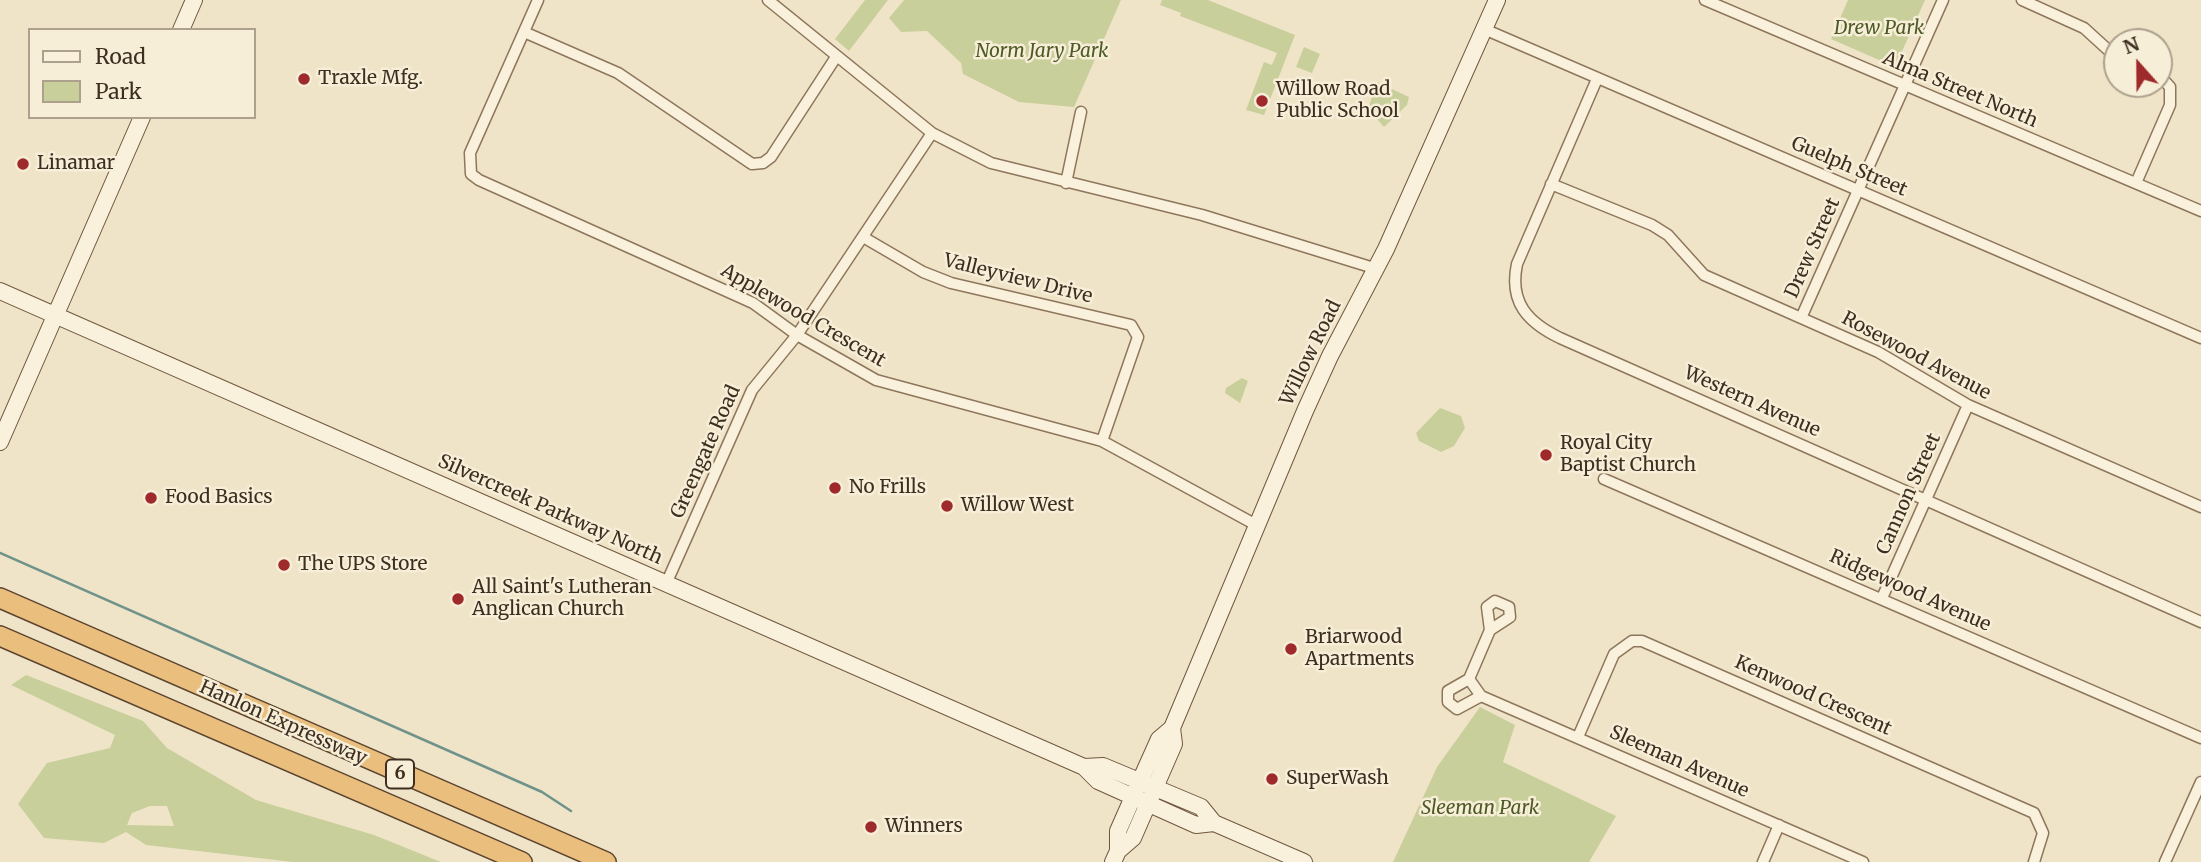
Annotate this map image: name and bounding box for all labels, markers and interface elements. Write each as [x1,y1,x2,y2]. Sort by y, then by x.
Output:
park label: Drew Park [1834,18,1924,40]
legend [28,28,256,119]
north arrow [2103,28,2173,98]
text: N [2120,31,2142,59]
park label: Norm Jary Park [975,41,1109,63]
text: Road [95,43,146,70]
street label: Alma Street North [1879,47,2041,133]
place label: Traxle Mfg. [318,68,423,90]
marker: Traxle Mfg. [296,71,312,87]
text: Park [95,78,142,105]
place label: Willow Road Public School [1276,79,1399,123]
marker: Willow Road Public School [1254,93,1270,109]
street label: Guelph Street [1788,132,1910,202]
place label: Linamar [37,153,115,175]
marker: Linamar [15,156,31,172]
street label: Drew Street [1781,194,1845,302]
street label: Valleyview Drive [941,250,1095,308]
street label: Applewood Crescent [717,260,889,372]
street label: Willow Road [1276,297,1346,409]
street label: Rosewood Avenue [1838,307,1994,405]
street label: Western Avenue [1680,362,1824,442]
street label: Greengate Road [666,382,746,522]
street label: Cannon Street [1872,430,1946,558]
place label: Royal City Baptist Church [1560,433,1696,477]
marker: Royal City Baptist Church [1538,447,1554,463]
street label: Silvercreek Parkway North [434,450,666,570]
place label: No Frills [849,477,926,499]
marker: No Frills [827,480,843,496]
place label: Food Basics [165,487,273,509]
marker: Food Basics [143,490,159,506]
place label: Willow West [961,495,1074,517]
marker: Willow West [939,498,955,514]
street label: Ridgewood Avenue [1826,545,1994,637]
place label: The UPS Store [298,554,427,576]
marker: The UPS Store [276,557,292,573]
place label: All Saint's Lutheran Anglican Church [472,577,652,621]
marker: All Saint's Lutheran Anglican Church [450,591,466,607]
place label: Briarwood Apartments [1305,627,1414,671]
marker: Briarwood Apartments [1283,641,1299,657]
street label: Kenwood Crescent [1731,651,1895,741]
street label: Hanlon Expressway [196,676,370,770]
street label: Sleeman Avenue [1606,721,1752,803]
road number: 6 [386,760,414,788]
place label: SuperWash [1286,768,1389,790]
marker: SuperWash [1264,771,1280,787]
park label: Sleeman Park [1421,798,1539,820]
place label: Winners [885,816,963,838]
marker: Winners [863,819,879,835]

